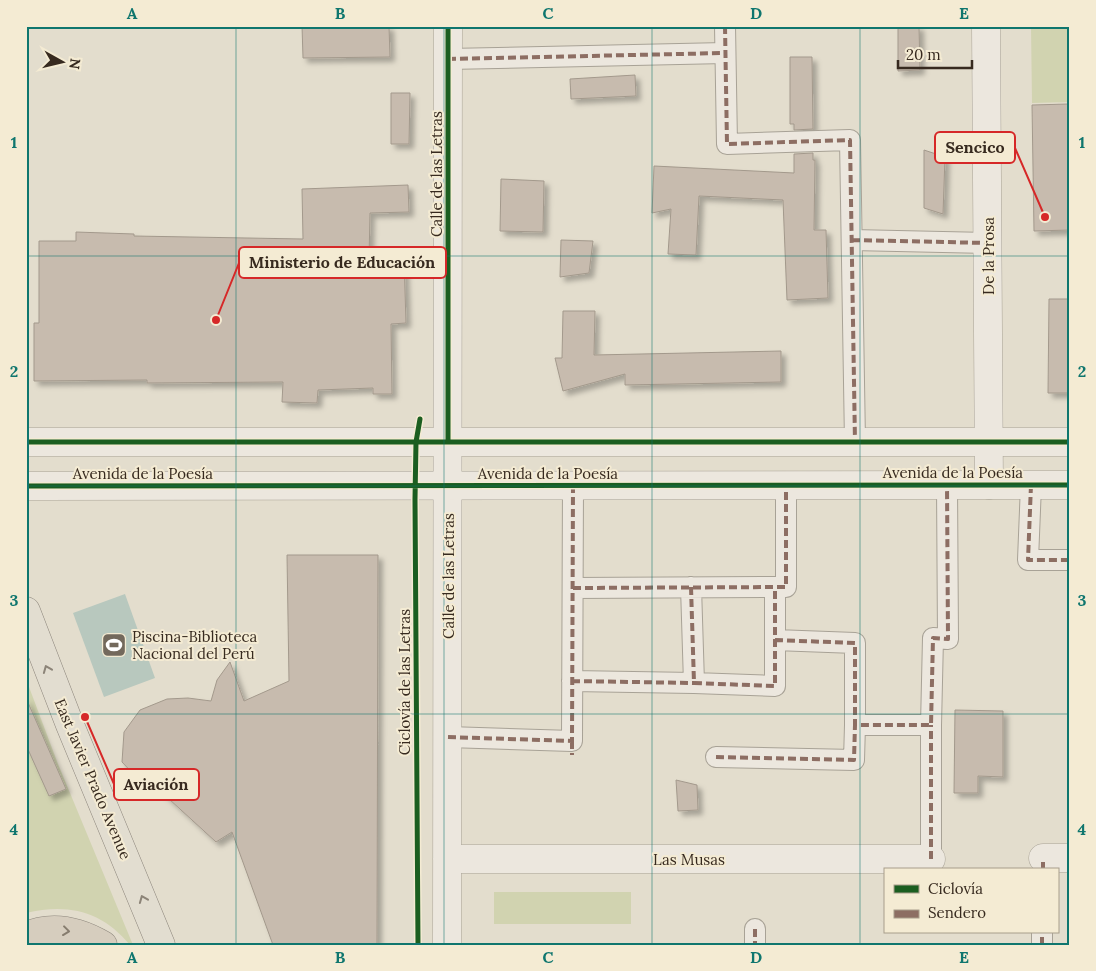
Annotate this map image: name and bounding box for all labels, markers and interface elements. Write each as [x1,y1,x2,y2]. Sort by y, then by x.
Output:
text: A [127,3,138,23]
text: B [335,3,346,23]
text: C [542,3,554,23]
text: D [750,3,762,23]
text: E [959,3,969,23]
north arrow [38,38,88,88]
scale bar [898,38,972,70]
text: 20 m [906,45,941,64]
text: N [65,57,85,71]
street label: Calle de las Letras [427,111,446,237]
text: 1 [11,132,17,152]
callout: Sencico [935,132,1015,163]
text: 1 [1079,132,1085,152]
text: Sencico [945,137,1005,157]
street label: De la Prosa [979,217,998,295]
callout: Ministerio de Educación [239,247,446,278]
text: Ministerio de Educación [249,252,435,272]
text: 2 [10,361,18,381]
text: 2 [1078,361,1086,381]
street label: Avenida de la Poesía [882,463,1023,482]
street label: Avenida de la Poesía [72,464,213,483]
street label: Avenida de la Poesía [477,464,618,483]
street label: Calle de las Letras [439,513,458,639]
text: 3 [10,590,19,610]
text: 3 [1078,590,1087,610]
street label: Ciclovía de las Letras [395,609,414,755]
place label: Piscina-Biblioteca Nacional del Perú [132,627,257,663]
sports icon: Piscina-Biblioteca Nacional del Perú [101,632,127,658]
one-way arrow [43,665,53,673]
street label: East Javier Prado Avenue [50,696,136,862]
callout: Aviación [114,769,199,800]
text: Aviación [124,774,188,794]
text: 4 [10,819,19,839]
text: 4 [1078,819,1087,839]
street label: Las Musas [653,850,725,869]
legend [884,868,1058,934]
text: Ciclovía [928,879,983,898]
one-way arrow [139,895,149,904]
text: Sendero [928,903,986,922]
one-way arrow [62,925,70,936]
text: A [127,947,138,967]
text: B [335,947,346,967]
text: C [542,947,554,967]
text: D [750,947,762,967]
text: E [959,947,969,967]

